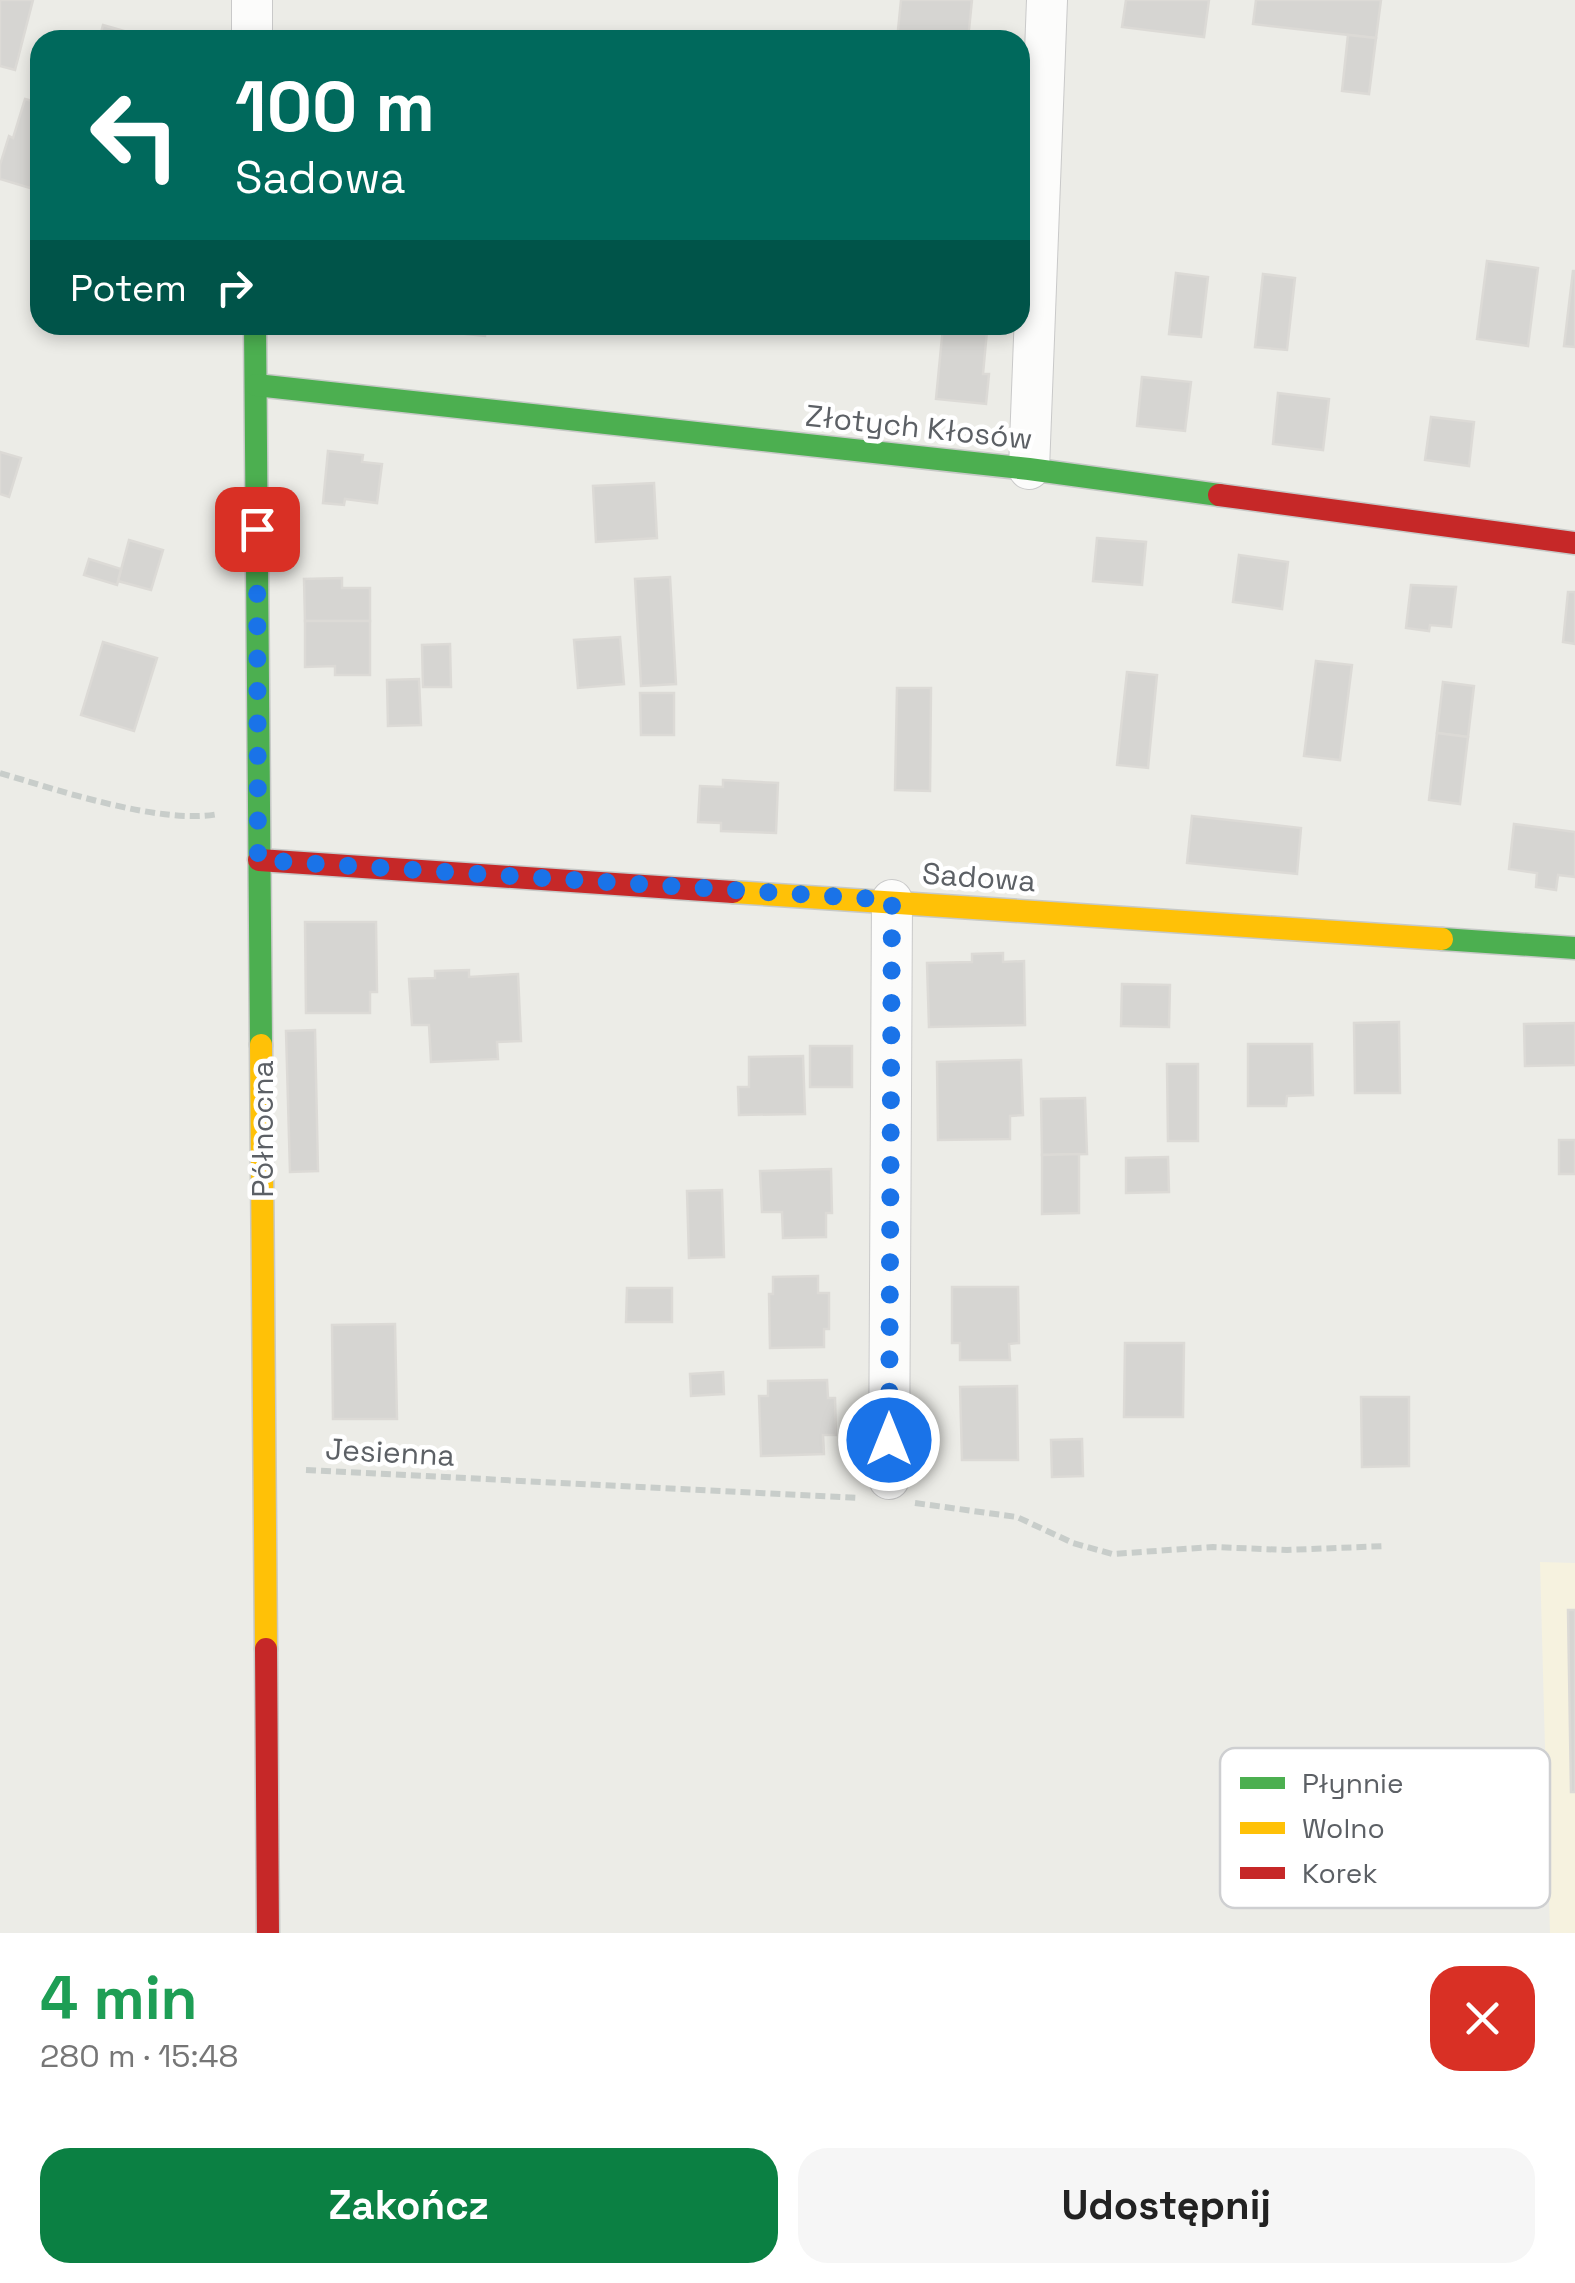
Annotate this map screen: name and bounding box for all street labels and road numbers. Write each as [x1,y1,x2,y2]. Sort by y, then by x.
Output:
street label: Złotych Kłosów [803,396,1035,458]
street label: Sadowa [921,854,1037,900]
street label: Północna [243,1060,282,1198]
street label: Jesienna [324,1429,456,1475]

